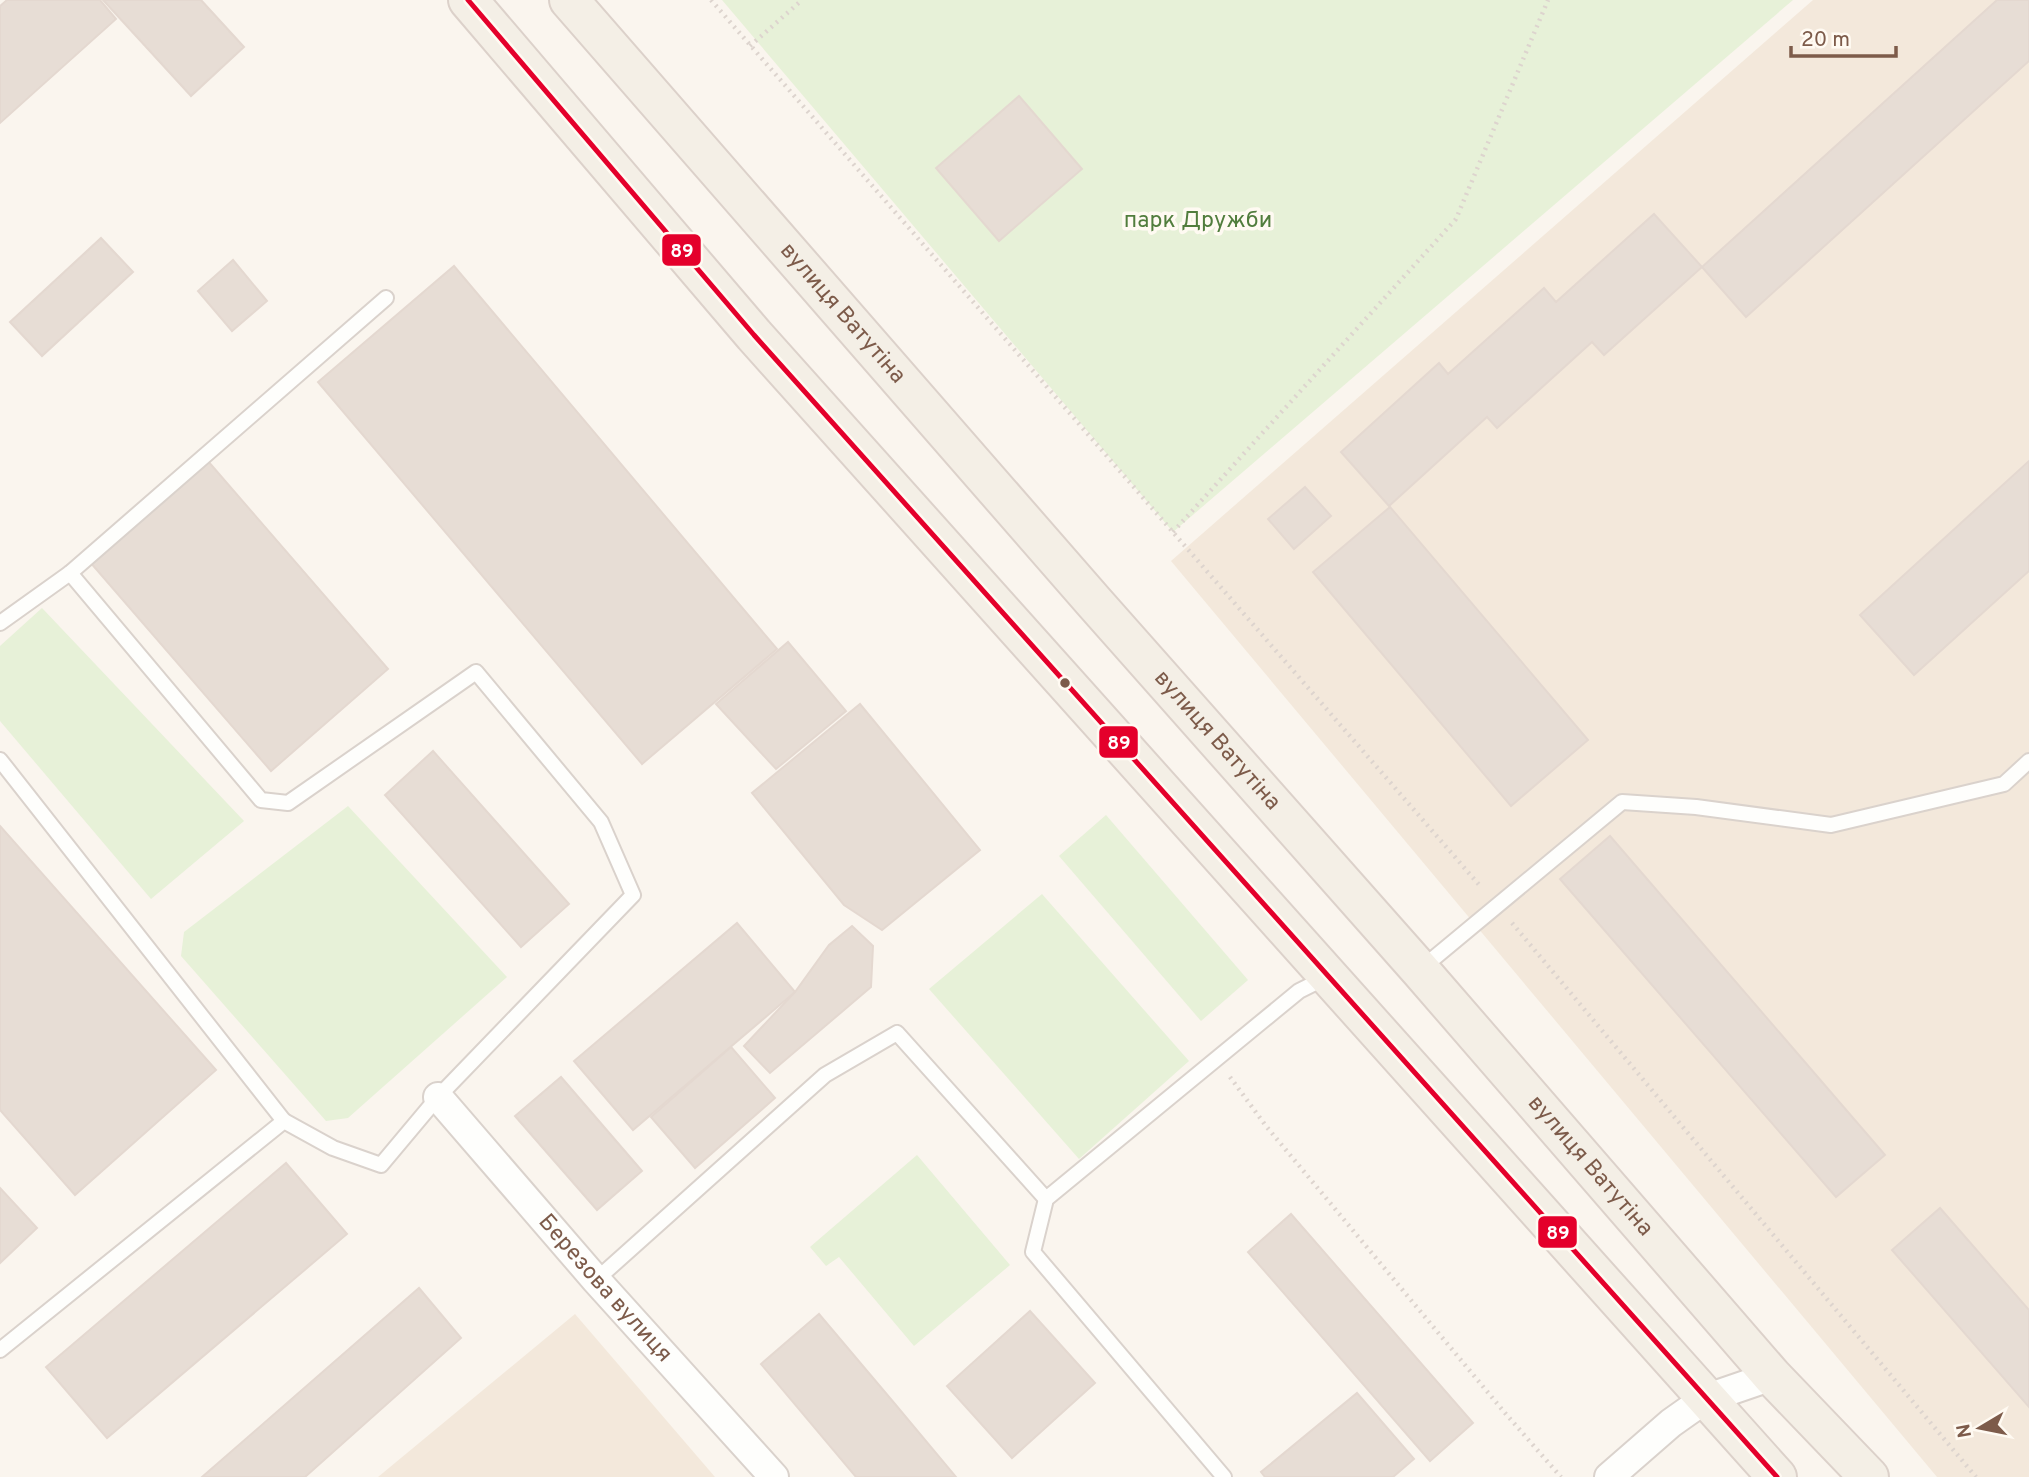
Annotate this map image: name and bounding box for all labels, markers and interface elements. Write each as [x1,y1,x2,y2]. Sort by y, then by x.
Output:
scale bar [1791,14,1896,58]
text: 20 m [1801,27,1850,54]
park label: парк Дружби [1124,207,1272,236]
line badge: 89 [661,233,702,267]
street label: вулиця Ватутіна [773,237,912,390]
text: 89 [670,240,694,264]
street label: вулиця Ватутіна [1147,664,1287,817]
unlabelled marker [1058,676,1072,690]
line badge: 89 [1098,725,1139,759]
text: 89 [1107,732,1131,756]
street label: вулиця Ватутіна [1521,1089,1659,1243]
street label: Березова вулиця [531,1208,678,1369]
line badge: 89 [1537,1215,1578,1249]
text: 89 [1546,1222,1570,1246]
north arrow [1945,1393,2015,1463]
text: N [1952,1422,1978,1439]

